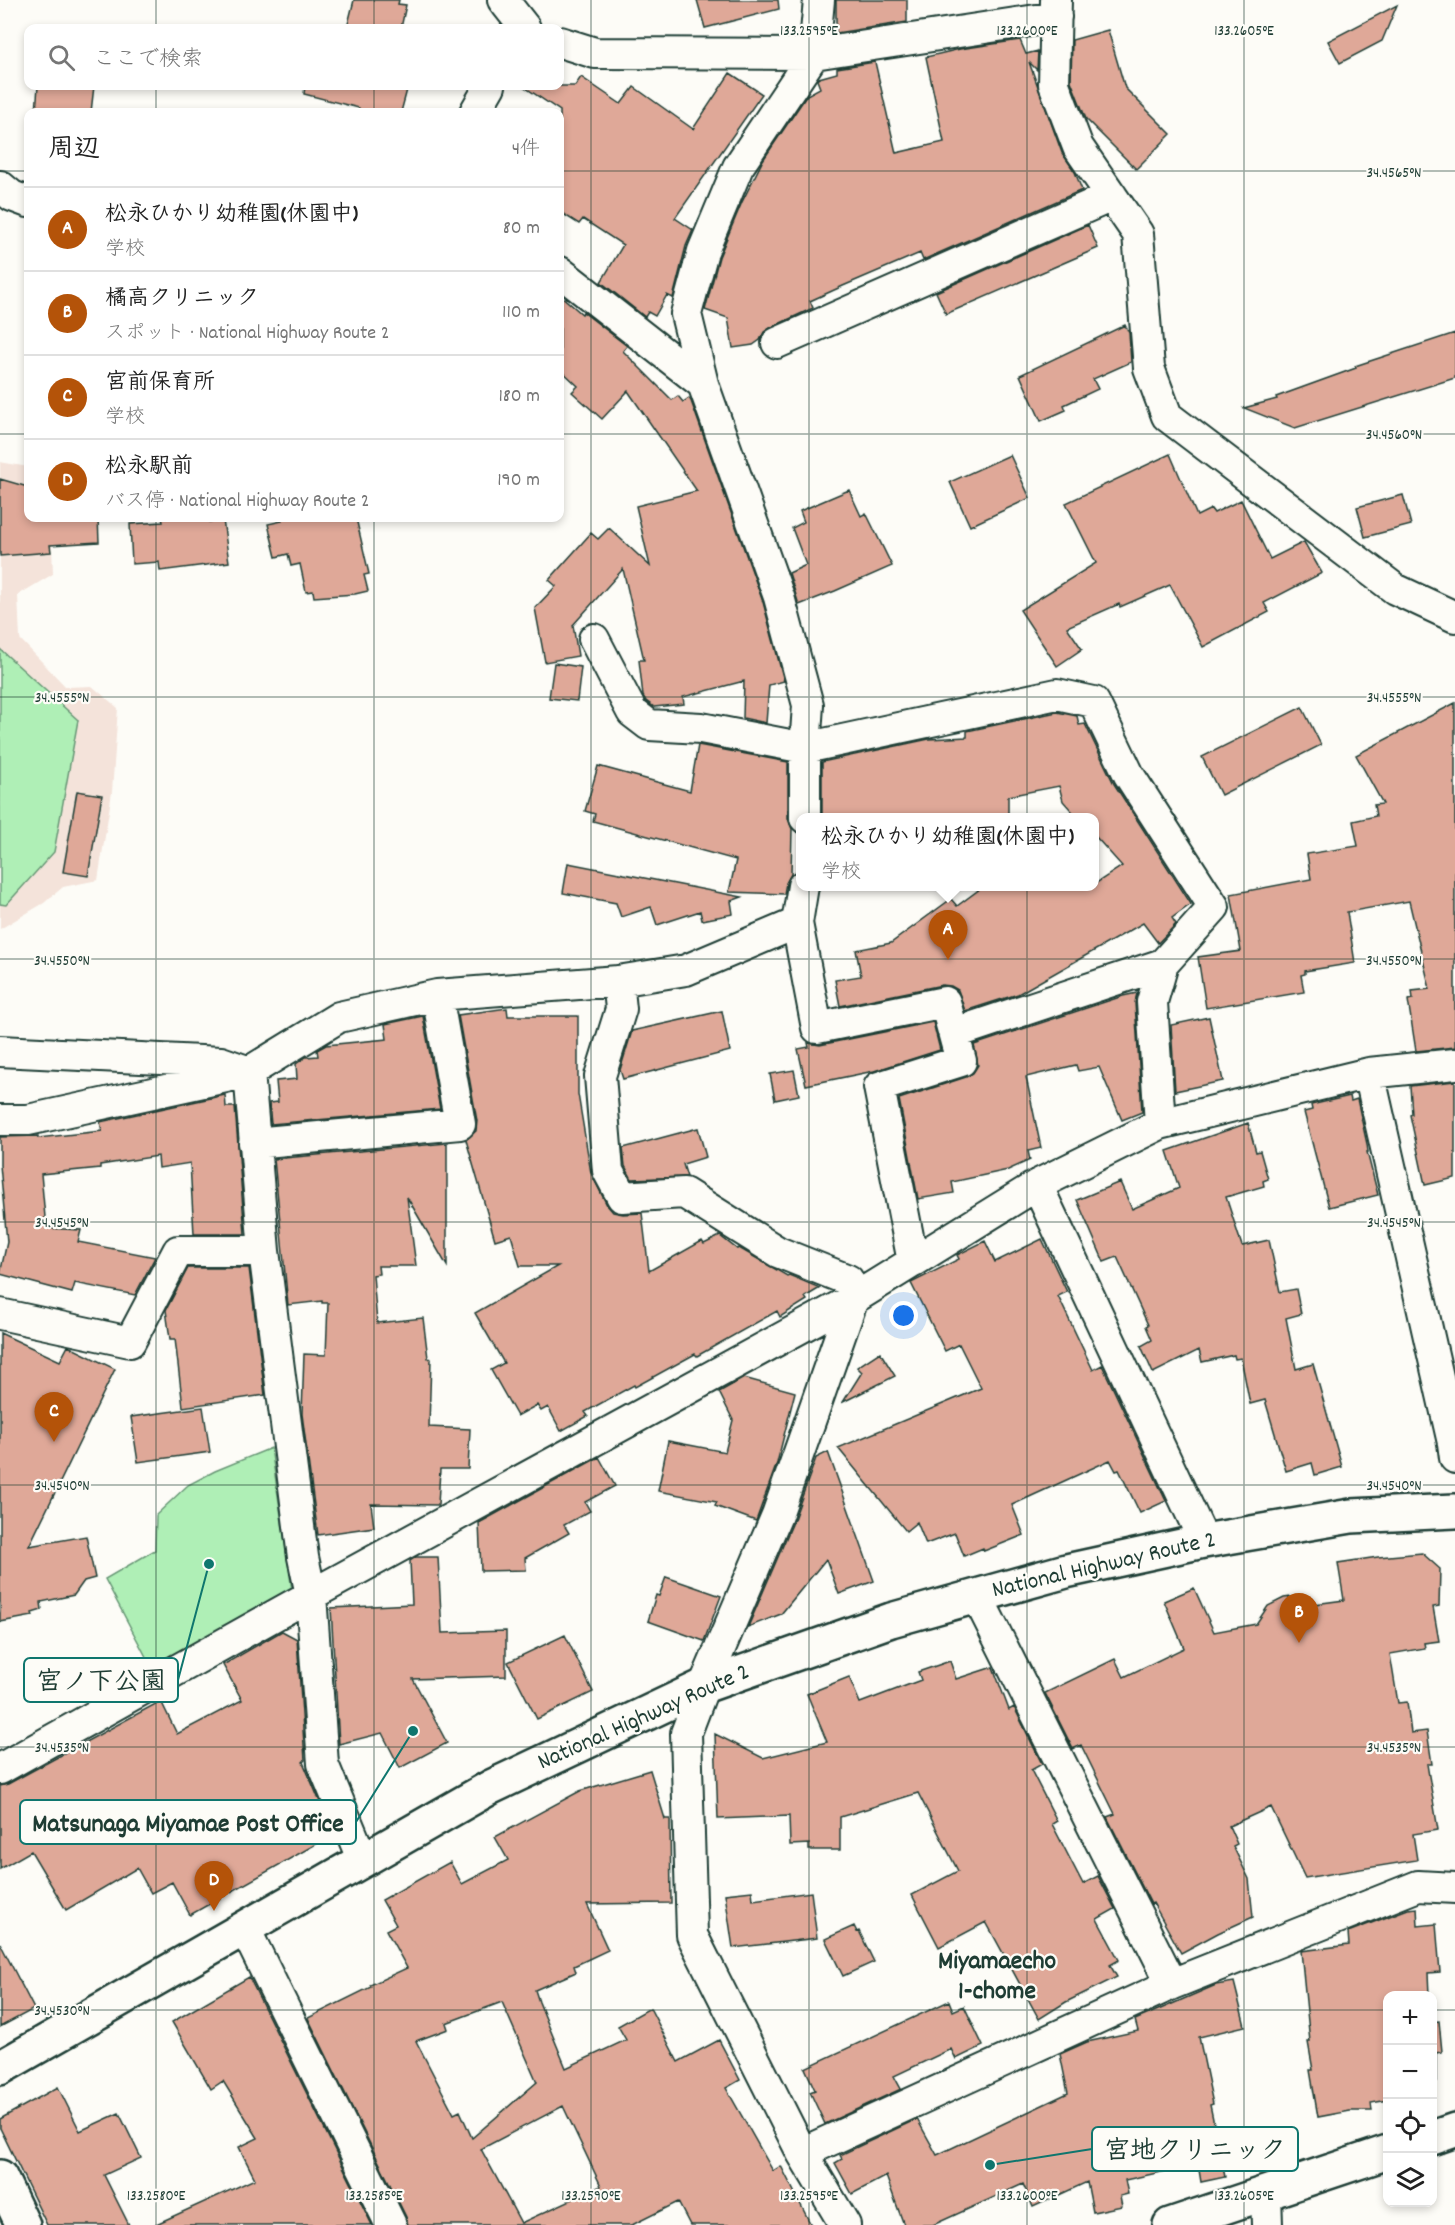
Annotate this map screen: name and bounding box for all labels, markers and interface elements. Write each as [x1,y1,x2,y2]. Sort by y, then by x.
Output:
text: 133.2595°E [780,21,838,43]
text: 133.2600°E [997,21,1058,43]
text: 133.2605°E [1214,21,1274,43]
search box [24,24,564,90]
icon: search [45,41,78,74]
text: ここで検索 [93,45,203,76]
text: 周辺 [48,132,100,169]
text: 4件 [512,136,540,164]
text: 34.4565°N [1366,163,1422,185]
text: 松永ひかり幼稚園(休園中) [105,200,358,231]
text: A [62,215,73,243]
text: 80 m [503,215,540,243]
text: 学校 [105,236,145,264]
text: 橘高クリニック [105,284,259,315]
text: B [63,299,72,327]
text: 110 m [502,299,540,327]
text: スポット · National Highway Route 2 [105,320,389,348]
text: 宮前保育所 [105,368,215,399]
text: C [63,383,72,411]
text: 180 m [498,383,540,411]
text: 学校 [105,404,145,432]
text: 34.4560°N [1366,425,1422,447]
text: 松永駅前 [105,452,193,483]
text: D [62,467,73,495]
text: 190 m [497,467,540,495]
text: バス停 · National Highway Route 2 [105,488,369,516]
text: 34.4555°N [35,688,89,710]
text: 34.4555°N [1367,688,1421,710]
popup [796,813,1099,891]
text: 松永ひかり幼稚園(休園中) [821,823,1074,854]
text: 学校 [821,859,861,887]
pin: A [928,910,968,960]
text: 34.4550°N [34,951,90,973]
text: 34.4550°N [1366,951,1422,973]
text: 34.4545°N [35,1213,89,1235]
text: 34.4545°N [1367,1213,1421,1235]
your location [889,1301,918,1330]
pin: C [34,1392,74,1442]
text: 34.4540°N [34,1476,90,1498]
text: 34.4540°N [1366,1476,1422,1498]
street label: National Highway Route 2 [989,1524,1219,1608]
pin: B [1280,1594,1318,1643]
street label: National Highway Route 2 [533,1656,755,1780]
callout: 宮ノ下公園 [24,1658,178,1702]
text: 宮ノ下公園 [36,1665,166,1702]
text: 34.4535°N [35,1738,89,1760]
text: 34.4535°N [1367,1738,1421,1760]
callout: Matsunaga Miyamae Post Office [20,1800,356,1844]
text: Matsunaga Miyamae Post Office [32,1807,344,1844]
pin: D [194,1862,234,1911]
district label: Miyamaecho 1-chome [938,1944,1056,2011]
map controls [1383,1991,1437,2207]
button: + [1383,1991,1437,2045]
text: 34.4530°N [34,2001,90,2023]
button: − [1383,2045,1437,2099]
button: locate [1383,2099,1437,2153]
callout: 宮地クリニック [1092,2127,1298,2171]
text: 宮地クリニック [1104,2134,1286,2171]
button: layers [1383,2153,1437,2207]
text: 133.2580°E [127,2186,185,2208]
text: 133.2585°E [345,2186,403,2208]
text: 133.2590°E [561,2186,621,2208]
text: 133.2595°E [780,2186,838,2208]
text: 133.2600°E [997,2186,1058,2208]
text: 133.2605°E [1214,2186,1274,2208]

